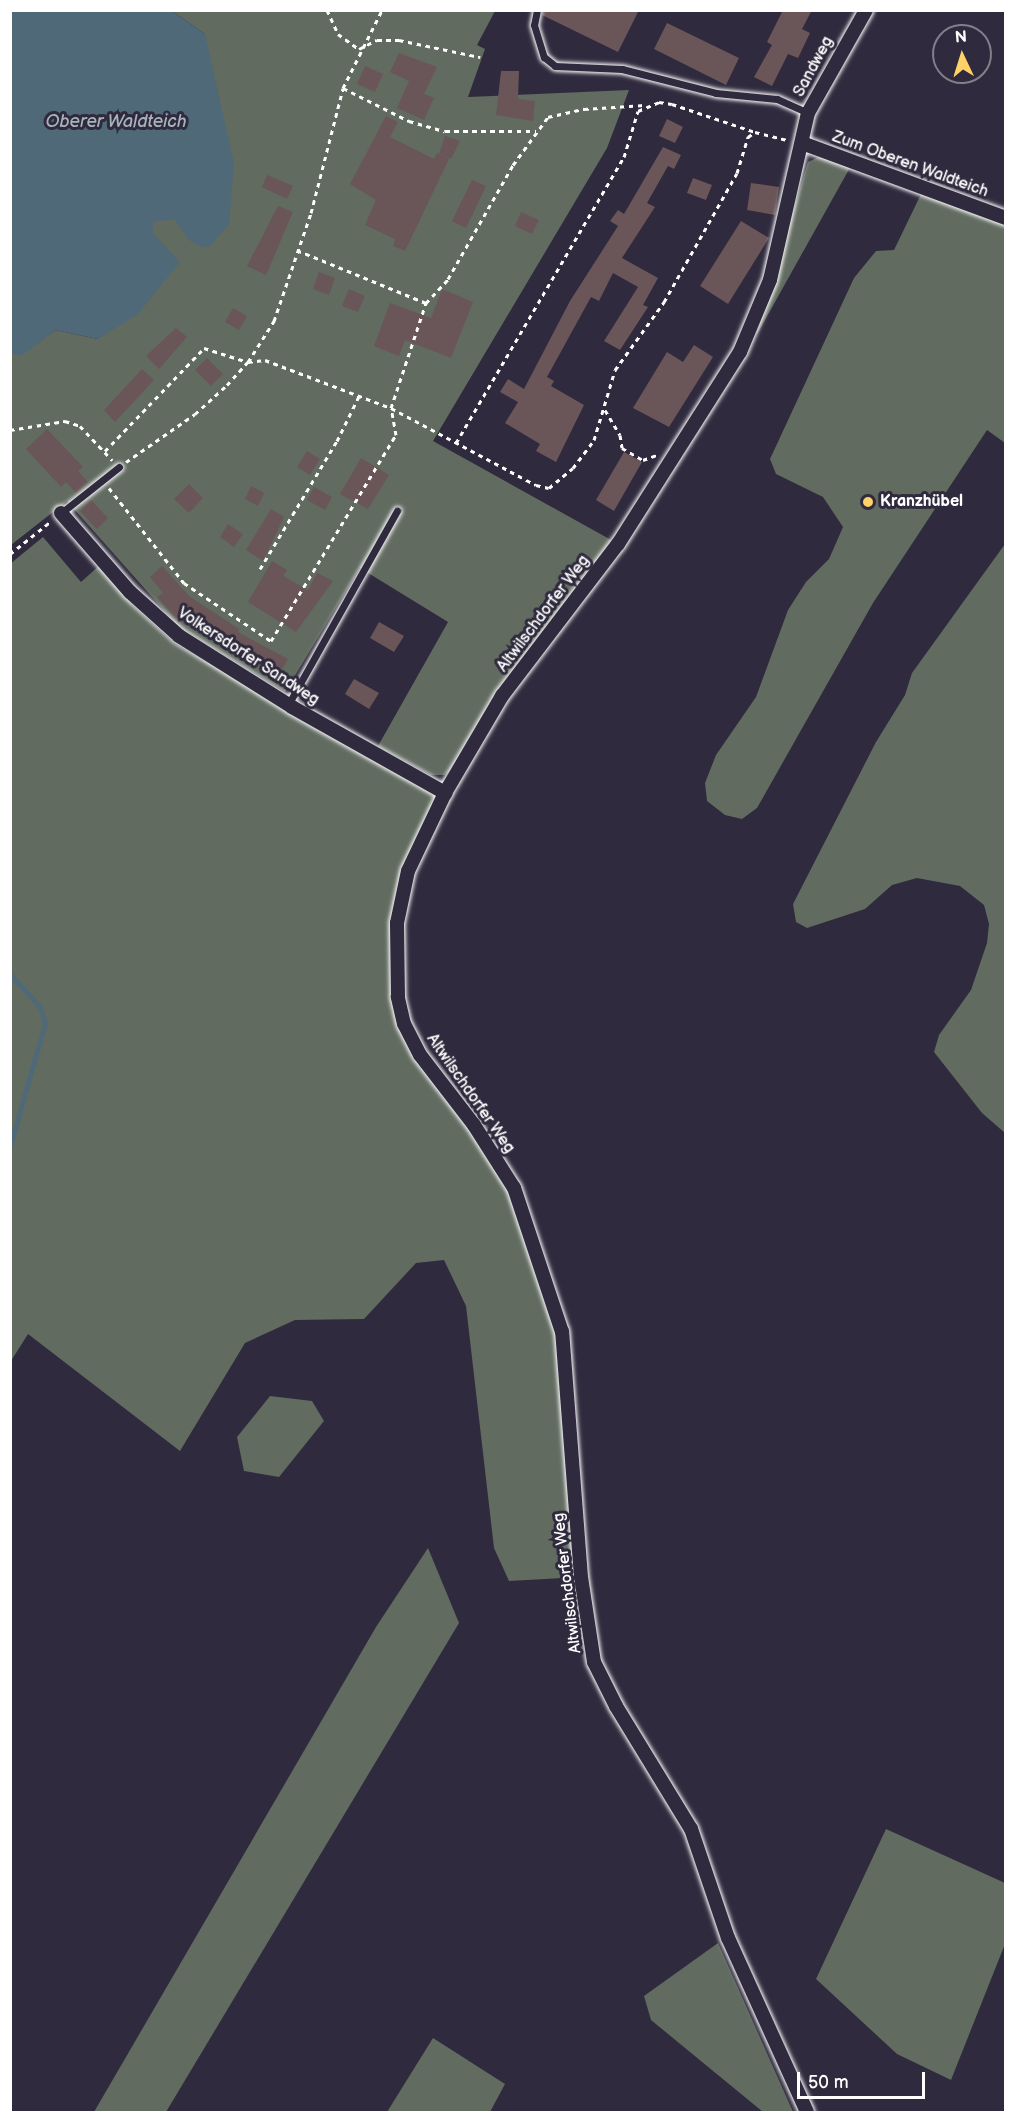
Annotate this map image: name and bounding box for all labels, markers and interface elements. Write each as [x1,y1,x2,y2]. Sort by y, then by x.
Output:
north arrow [932,24,992,84]
text: N [954,28,968,47]
street label: Sandweg [790,34,838,100]
water label: Oberer Waldteich [45,111,187,133]
street label: Zum Oberen Waldteich [829,128,991,202]
place label: Kranzhübel [880,492,963,512]
marker: Kranzhübel [861,495,875,509]
street label: Altwilschdorfer Weg [494,552,594,676]
street label: Volkersdorfer Sandweg [173,604,323,710]
street label: Altwilschdorfer Weg [421,1030,519,1158]
street label: Altwilschdorfer Weg [550,1511,586,1655]
scale bar [800,2060,928,2098]
text: 50 m [808,2072,849,2093]

